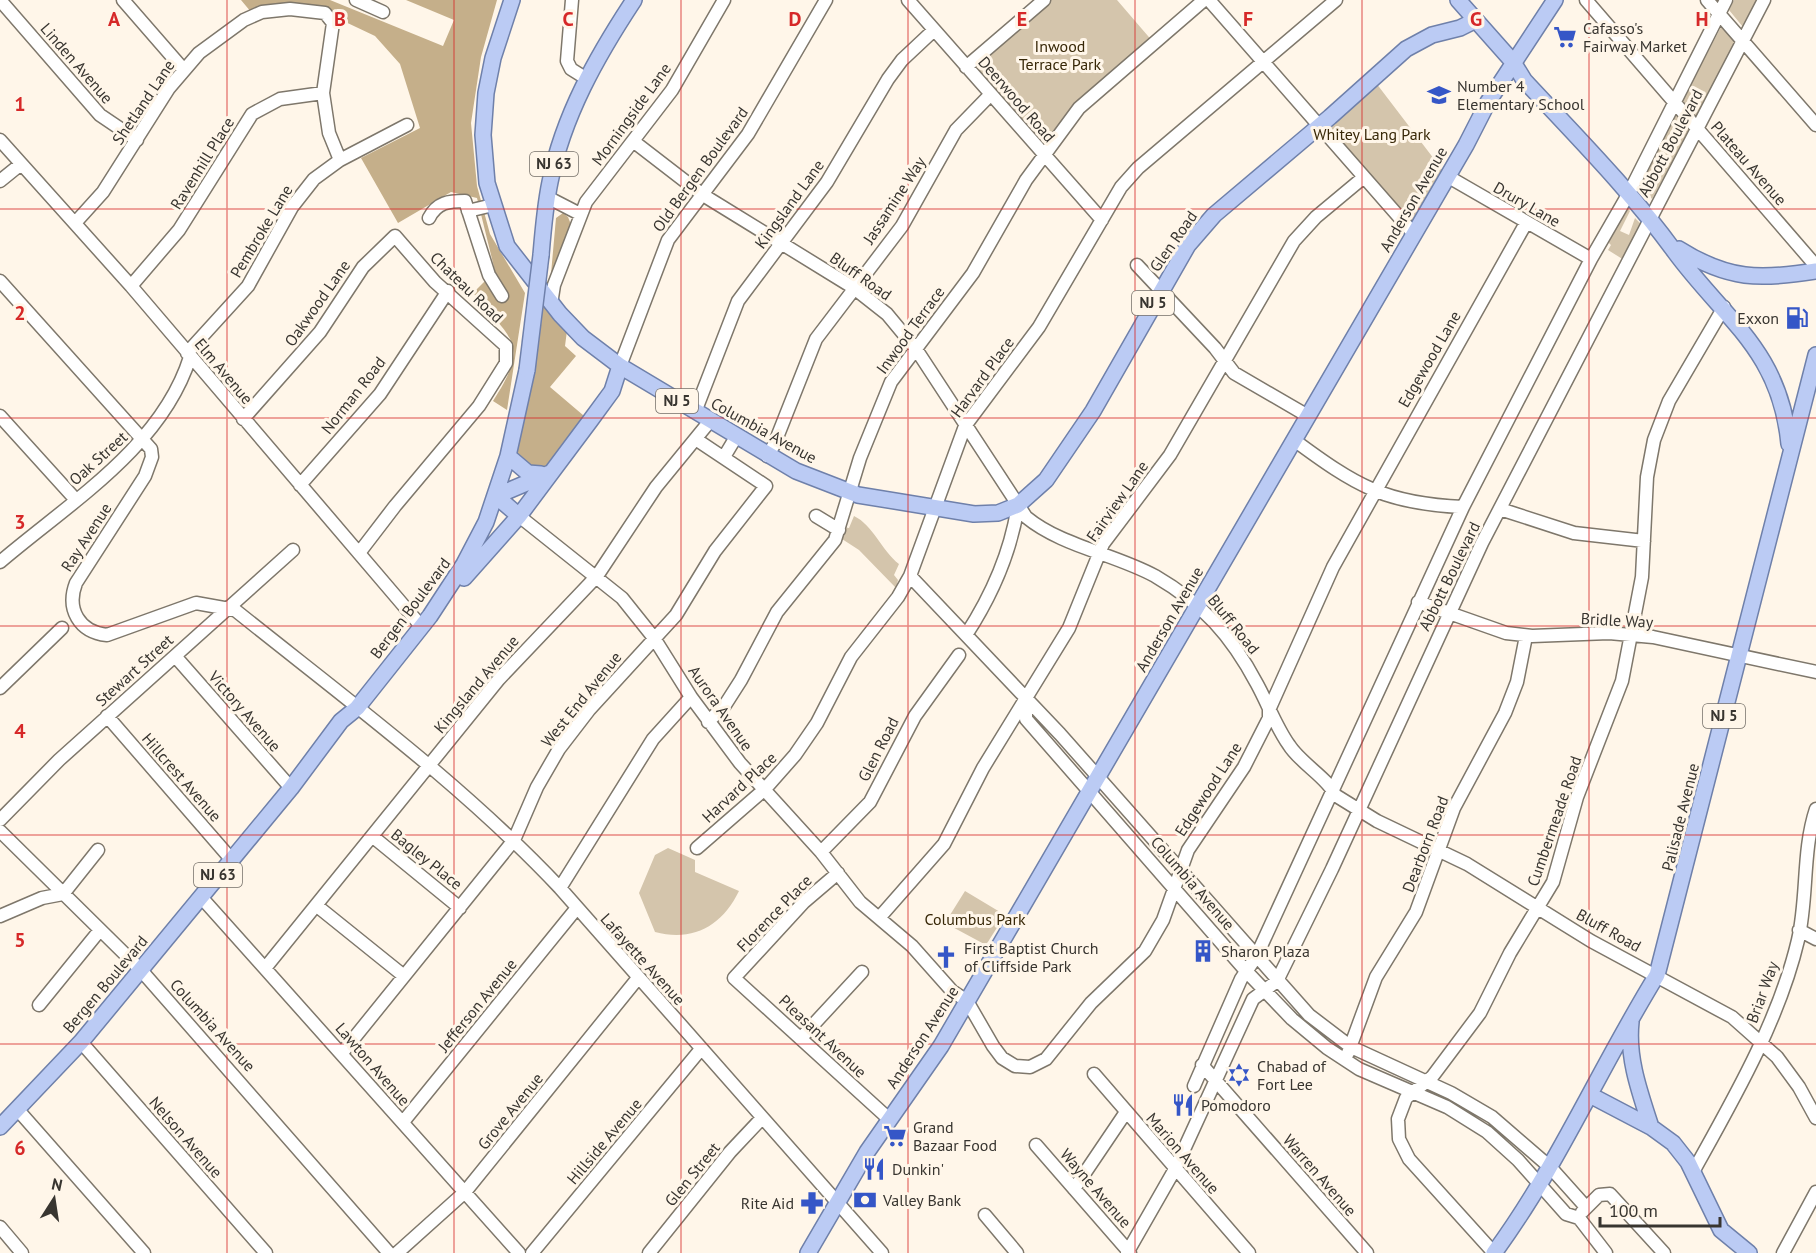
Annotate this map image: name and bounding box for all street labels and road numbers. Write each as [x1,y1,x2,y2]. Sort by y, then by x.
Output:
street label: Linden Avenue [37,19,117,107]
street label: Deerwood Road [974,52,1060,146]
street label: Shetland Lane [107,56,179,148]
street label: Morningside Lane [587,59,675,169]
street label: Abbott Boulevard [1633,86,1707,200]
street label: Old Bergen Boulevard [648,103,752,235]
street label: Ravenhill Place [166,113,238,213]
street label: Plateau Avenue [1707,117,1791,209]
street label: Anderson Avenue [1375,143,1451,255]
road number: NJ 63 [530,152,578,176]
street label: Jassamine Way [858,152,930,248]
street label: Kingsland Lane [750,156,828,252]
street label: Drury Lane [1490,177,1564,231]
street label: Pembroke Lane [225,181,297,281]
street label: Glen Road [1145,207,1201,275]
street label: Chateau Road [426,247,508,327]
street label: Bluff Road [826,247,896,305]
street label: Oakwood Lane [280,256,354,350]
street label: Inwood Terrace [872,282,948,378]
road number: NJ 5 [1132,291,1174,315]
street label: Edgewood Lane [1393,307,1465,411]
street label: Harvard Place [946,333,1018,421]
street label: Elm Avenue [191,334,257,408]
street label: Norman Road [317,352,389,438]
road number: NJ 5 [656,389,698,413]
street label: Columbia Avenue [708,393,820,467]
street label: Oak Street [65,426,132,489]
street label: Fairview Lane [1082,457,1152,545]
street label: Ray Avenue [56,499,116,575]
street label: Abbott Boulevard [1414,518,1484,634]
street label: Bergen Boulevard [365,554,455,662]
street label: Anderson Avenue [1131,563,1207,675]
street label: Bluff Road [1204,590,1264,658]
street label: Bridle Way [1580,608,1654,632]
street label: Stewart Street [91,629,177,710]
street label: Kingsland Avenue [429,631,523,737]
street label: West End Avenue [536,647,626,751]
street label: Aurora Avenue [684,662,758,754]
street label: Victory Avenue [204,666,286,755]
road number: NJ 5 [1703,704,1745,728]
street label: Glen Road [853,713,903,785]
street label: Hillcrest Avenue [138,729,226,825]
street label: Edgewood Lane [1170,738,1246,840]
street label: Harvard Place [698,747,780,827]
street label: Cumbermeade Road [1522,753,1586,889]
street label: Palisade Avenue [1657,761,1703,873]
street label: Dearborn Road [1397,793,1453,895]
street label: Bagley Place [387,824,467,894]
street label: Columbia Avenue [1147,832,1239,934]
road number: NJ 63 [194,863,242,887]
street label: Florence Place [732,870,816,956]
street label: Bluff Road [1573,904,1645,956]
street label: Lafayette Avenue [596,909,690,1009]
street label: Bergen Boulevard [58,931,152,1037]
street label: Jefferson Avenue [433,954,521,1056]
street label: Briar Way [1742,958,1783,1026]
street label: Columbia Avenue [166,974,260,1076]
street label: Anderson Avenue [881,982,963,1092]
street label: Pleasant Avenue [775,990,871,1082]
street label: Lawton Avenue [331,1018,415,1110]
street label: Grove Avenue [473,1069,547,1153]
street label: Nelson Avenue [145,1092,227,1182]
street label: Hillside Avenue [562,1094,646,1188]
street label: Marion Avenue [1142,1108,1224,1198]
street label: Warren Avenue [1279,1130,1361,1220]
street label: Glen Street [660,1138,724,1210]
street label: Wayne Avenue [1056,1144,1136,1232]

